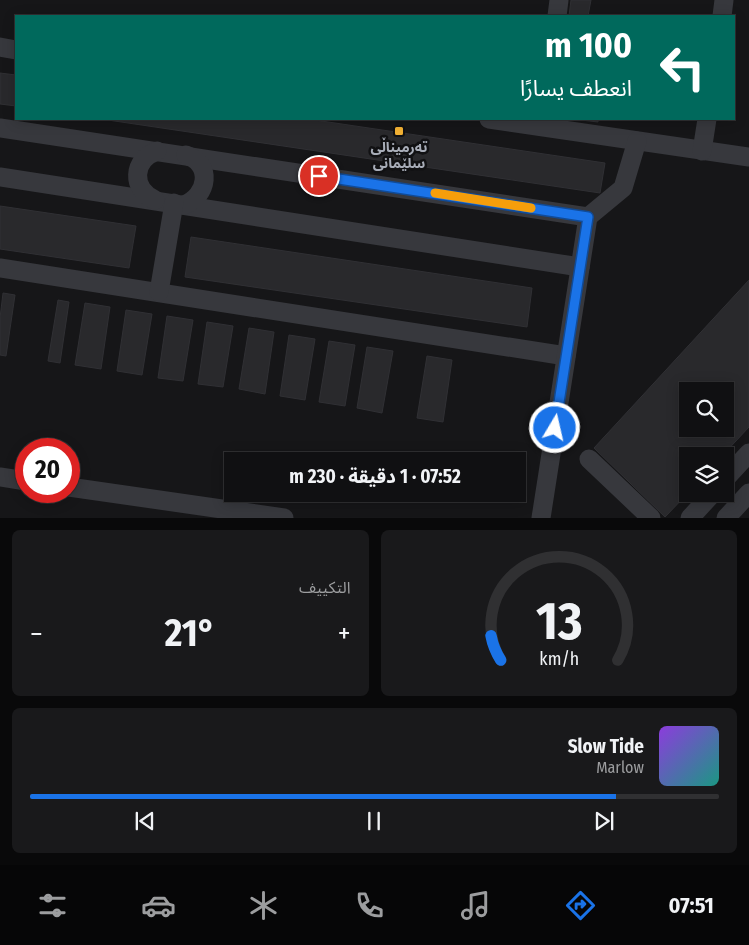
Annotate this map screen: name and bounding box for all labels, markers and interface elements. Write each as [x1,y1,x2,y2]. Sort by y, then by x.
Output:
text: 100 m [545,24,632,66]
icon: left [650,35,715,100]
text: انعطف يسارًا [520,75,632,102]
marker: تەرمیناڵی سلێمانی [393,125,405,137]
place label: تەرمیناڵی سلێمانی [370,137,428,172]
pin [298,155,340,197]
icon: arrive [305,162,333,190]
map controls [679,382,734,502]
button: search [679,382,734,437]
position arrow [528,401,580,453]
speed limit sign: 20 [15,438,80,503]
button: layers [679,447,734,502]
text: 07:52 · 1 دقيقة · 230 m [289,465,461,488]
text: التكييف [299,578,351,597]
text: 13 [535,590,582,653]
text: 21° [165,610,216,656]
text: − [30,617,43,650]
text: + [338,617,350,650]
text: km/h [539,648,579,670]
text: Slow Tide [568,735,644,758]
text: Marlow [596,758,644,777]
icon: previous [131,807,159,835]
icon: pause [360,807,388,835]
icon: next [590,807,618,835]
icon: filters [35,888,70,923]
icon: car [141,888,176,923]
icon: climate [246,888,281,923]
icon: phone [352,888,387,923]
icon: music [458,888,493,923]
icon: directions [563,888,598,923]
text: 07:51 [669,892,714,919]

